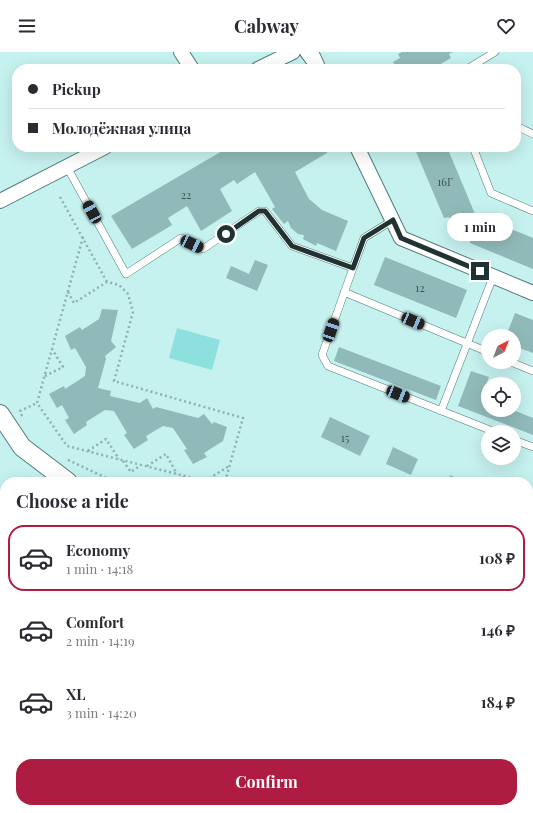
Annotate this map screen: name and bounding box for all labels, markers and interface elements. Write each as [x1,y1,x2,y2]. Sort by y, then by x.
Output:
text: Cabway [234,14,299,38]
icon: menu [16,15,38,37]
icon: heart [495,15,517,37]
text: Pickup [52,79,101,99]
text: Молодёжная улица [52,118,191,138]
house number: 16Г [437,174,453,189]
house number: 22 [181,187,191,202]
car [81,199,103,225]
callout: 1 min [447,213,513,241]
text: 1 min [464,218,496,235]
route start [217,225,235,243]
car [179,233,205,255]
route end [471,262,489,280]
house number: 12 [415,280,425,295]
car [400,311,426,331]
car [321,317,341,343]
north arrow [481,329,521,369]
map controls [481,329,521,465]
button: locate [481,377,521,417]
car [385,384,411,404]
button: layers [481,425,521,465]
house number: 15 [341,430,350,445]
text: Choose a ride [16,489,129,513]
icon: car [18,540,54,576]
text: Economy [66,540,130,560]
text: 108 ₽ [479,548,515,568]
text: 1 min · 14:18 [66,560,133,577]
icon: car [18,612,54,648]
text: Comfort [66,612,124,632]
text: 146 ₽ [481,620,515,640]
text: 2 min · 14:19 [66,632,135,649]
icon: car [18,684,54,720]
text: XL [66,684,86,704]
text: 184 ₽ [481,692,515,712]
text: 3 min · 14:20 [66,704,137,721]
button: Confirm [16,759,517,805]

